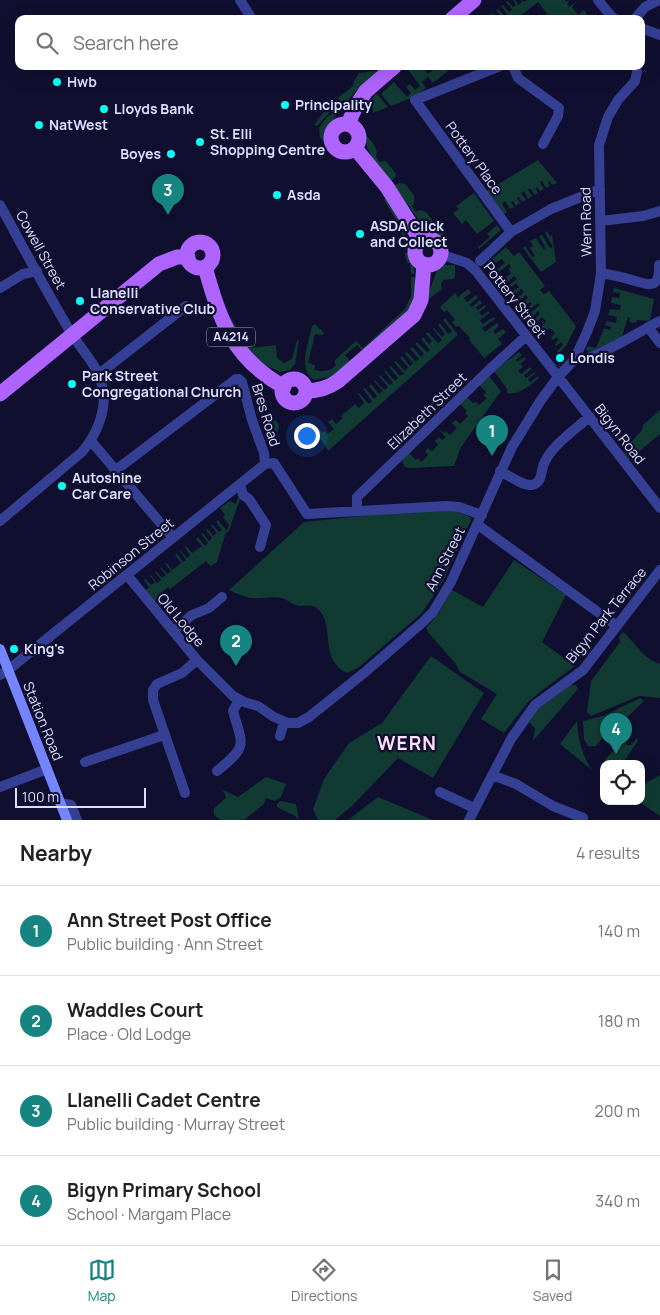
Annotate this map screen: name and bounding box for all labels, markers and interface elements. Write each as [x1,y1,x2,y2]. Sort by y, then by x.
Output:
search box [15,15,645,70]
icon: search [33,29,61,57]
text: Search here [73,30,179,56]
place label: Hwb [67,72,97,91]
marker: Hwb [51,76,63,88]
place label: Principality [295,95,372,114]
place label: Lloyds Bank [114,99,194,118]
marker: Principality [279,99,291,111]
marker: Lloyds Bank [98,103,110,115]
place label: NatWest [49,115,108,134]
street label: Pottery Place [442,117,507,198]
marker: NatWest [33,119,45,131]
place label: St. Elli Shopping Centre [210,124,325,159]
marker: St. Elli Shopping Centre [194,136,206,148]
place label: Boyes [120,144,161,163]
marker: Boyes [165,148,177,160]
pin: 3 [152,174,184,215]
place label: Asda [287,185,321,204]
street label: Wern Road [575,187,596,257]
marker: Asda [271,189,283,201]
street label: Cowell Street [12,207,71,293]
place label: ASDA Click and Collect [370,216,448,251]
marker: ASDA Click and Collect [354,228,366,240]
street label: Pottery Street [480,258,551,342]
place label: Llanelli Conservative Club [90,283,215,318]
marker: Llanelli Conservative Club [74,295,86,307]
road number: A4214 [207,328,255,347]
place label: Londis [570,348,615,367]
marker: Londis [554,352,566,364]
place label: Park Street Congregational Church [82,366,241,401]
street label: Elizabeth Street [383,368,471,453]
marker: Park Street Congregational Church [66,378,78,390]
street label: Bres Road [248,381,285,449]
street label: Bigyn Road [591,400,650,468]
pin: 1 [476,415,508,456]
your location [294,423,320,449]
place label: Autoshine Car Care [72,468,142,503]
marker: Autoshine Car Care [56,480,68,492]
street label: Robinson Street [84,513,178,594]
street label: Ann Street [420,523,469,594]
street label: Bigyn Park Terrace [561,563,650,667]
street label: Old Lodge [153,589,209,651]
pin: 2 [220,625,252,666]
place label: King's [24,639,65,658]
marker: King's [8,643,20,655]
street label: Station Road [19,679,68,763]
pin: 4 [600,713,632,754]
district label: WERN [377,730,437,756]
map controls [600,760,645,805]
button: locate [600,760,645,805]
scale bar [15,785,146,808]
text: 100 m [22,787,59,806]
text: Nearby [20,839,92,867]
text: 4 results [576,842,640,864]
text: Ann Street Post Office [67,907,272,933]
text: 1 [32,920,40,942]
text: 140 m [598,920,640,942]
text: Public building · Ann Street [67,933,263,955]
text: Waddles Court [67,997,203,1023]
text: 2 [31,1010,41,1032]
text: 180 m [598,1010,640,1032]
text: Place · Old Lodge [67,1023,191,1045]
text: Llanelli Cadet Centre [67,1087,261,1113]
text: 3 [31,1100,41,1122]
text: 200 m [595,1100,640,1122]
text: Public building · Murray Street [67,1113,285,1135]
text: Bigyn Primary School [67,1177,261,1203]
text: 4 [31,1190,41,1212]
text: 340 m [595,1190,640,1212]
text: School · Margam Place [67,1203,231,1225]
tab: Map [88,1256,116,1305]
tab: Directions [291,1256,357,1305]
tab: Saved [533,1256,572,1305]

